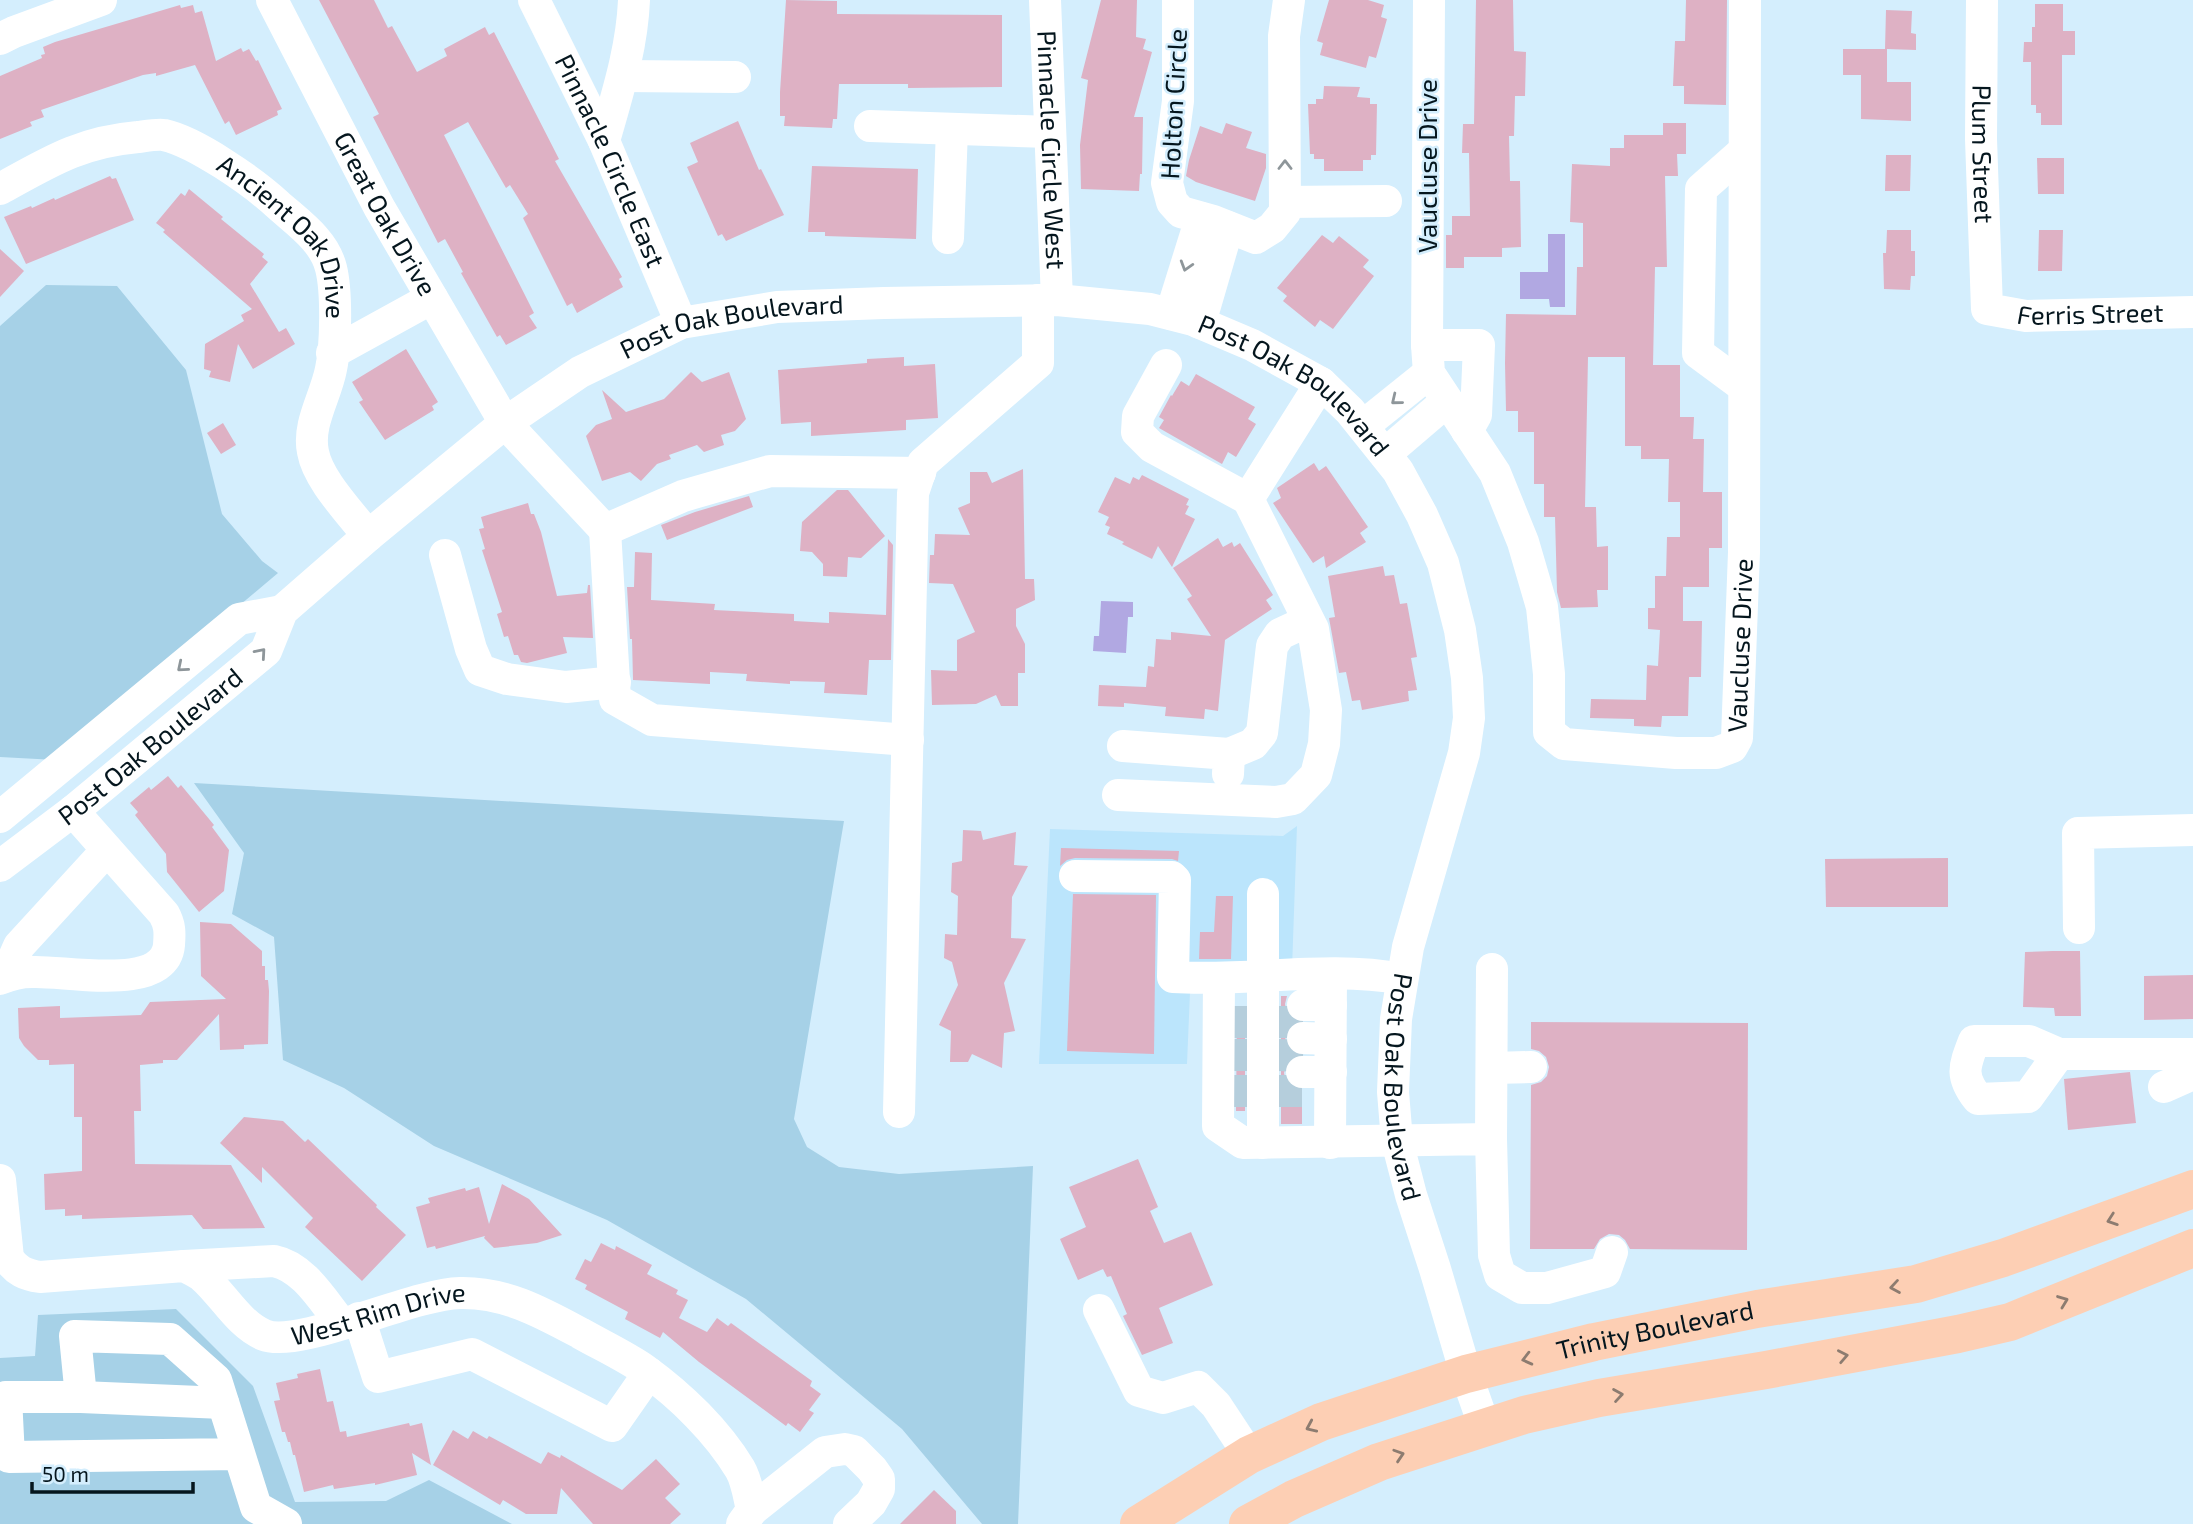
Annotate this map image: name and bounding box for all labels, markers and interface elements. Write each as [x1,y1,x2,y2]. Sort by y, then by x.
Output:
street label: Holton Circle [1153,28,1192,180]
street label: Pinnacle Circle West [1032,30,1073,270]
street label: Pinnacle Circle East [549,49,673,271]
street label: Vaucluse Drive [1411,79,1442,253]
street label: Plum Street [1967,85,2001,224]
street label: Great Oak Drive [329,126,444,301]
street label: Ancient Oak Drive [212,147,352,319]
one-way arrow [1277,159,1293,169]
one-way arrow [1180,259,1194,272]
street label: Post Oak Boulevard [614,288,844,364]
street label: Ferris Street [2015,296,2164,331]
street label: Post Oak Boulevard [1194,307,1397,462]
one-way arrow [1391,392,1404,404]
street label: Vaucluse Drive [1720,558,1758,733]
one-way arrow [253,648,266,661]
one-way arrow [178,658,190,671]
street label: Post Oak Boulevard [51,660,248,831]
street label: Post Oak Boulevard [1379,971,1429,1204]
one-way arrow [2106,1212,2118,1226]
street label: West Rim Drive [288,1276,466,1350]
one-way arrow [1889,1279,1901,1294]
street label: Trinity Boulevard [1553,1293,1756,1365]
one-way arrow [2056,1296,2068,1310]
one-way arrow [1837,1349,1849,1364]
one-way arrow [1521,1351,1533,1365]
one-way arrow [1613,1388,1624,1403]
one-way arrow [1305,1419,1318,1433]
one-way arrow [1393,1449,1405,1464]
scale bar [32,1450,192,1494]
text: 50 m [42,1461,89,1486]

